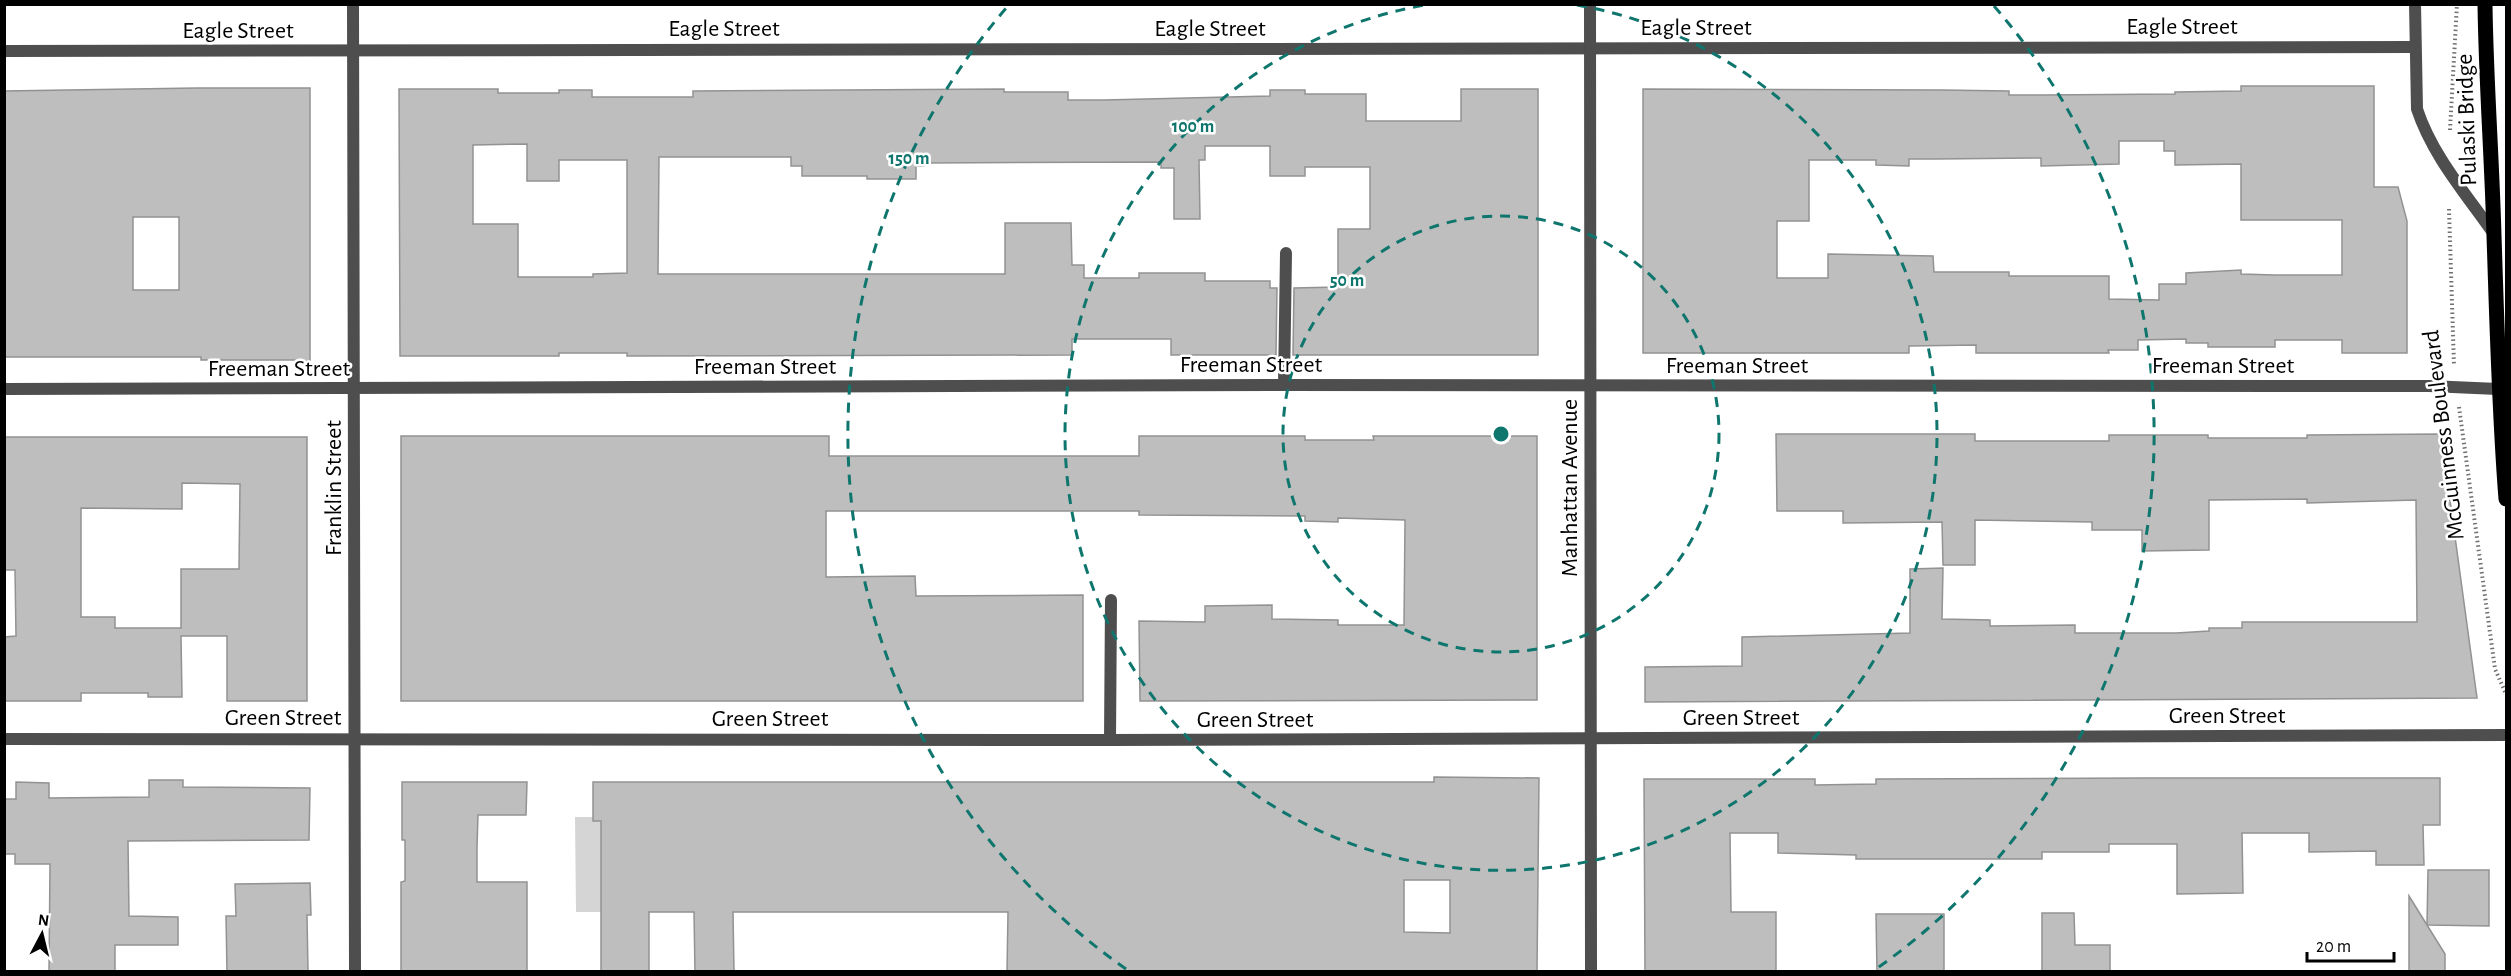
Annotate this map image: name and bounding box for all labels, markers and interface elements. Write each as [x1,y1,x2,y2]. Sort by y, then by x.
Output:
street label: Eagle Street [2126,15,2238,39]
street label: Eagle Street [1640,16,1752,40]
street label: Eagle Street [668,17,780,41]
street label: Eagle Street [1154,17,1266,41]
street label: Eagle Street [182,19,294,43]
street label: Pulaski Bridge [2453,53,2481,187]
text: 100 m [1172,118,1214,136]
text: 150 m [889,150,929,168]
text: 50 m [1330,272,1364,290]
street label: McGuinness Boulevard [2419,328,2469,541]
street label: Freeman Street [1180,353,1322,377]
street label: Freeman Street [1666,354,1808,378]
street label: Freeman Street [2152,354,2294,378]
street label: Freeman Street [694,355,836,379]
street label: Freeman Street [208,357,350,381]
street label: Manhattan Avenue [1558,399,1582,577]
street label: Franklin Street [322,420,346,556]
centre of rings [1491,424,1511,444]
street label: Green Street [2169,704,2286,728]
street label: Green Street [225,706,342,730]
street label: Green Street [1683,706,1800,730]
street label: Green Street [712,707,829,731]
street label: Green Street [1197,708,1314,732]
north arrow [12,904,72,964]
text: N [37,911,50,929]
scale bar [2307,925,2394,963]
text: 20 m [2316,938,2351,956]

